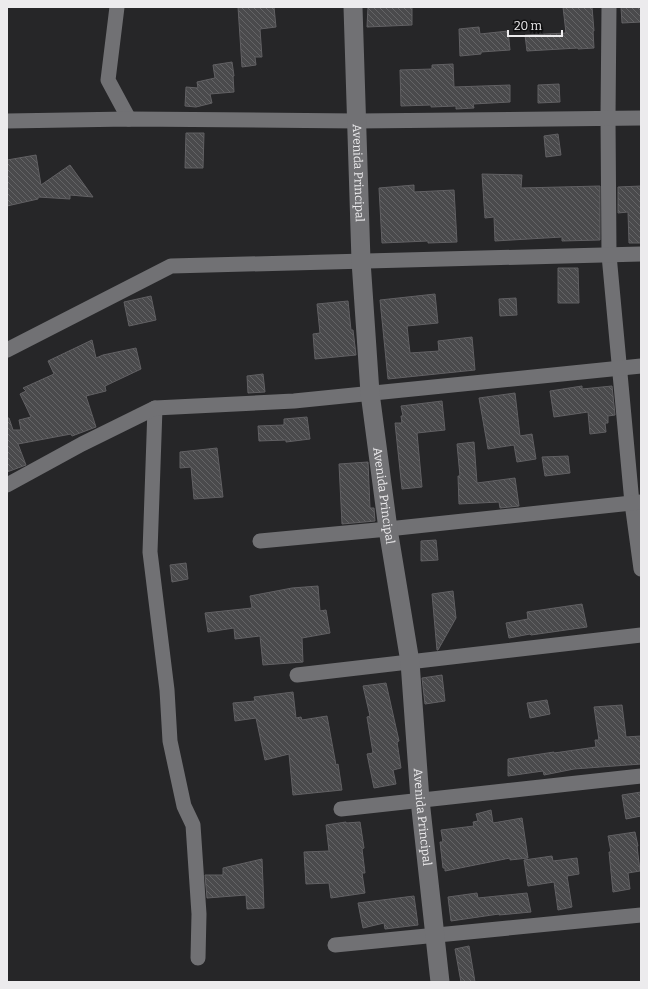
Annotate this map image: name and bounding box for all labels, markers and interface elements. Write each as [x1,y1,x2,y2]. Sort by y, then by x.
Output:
scale bar [508,12,562,38]
text: 20 m [514,19,543,33]
street label: Avenida Principal [350,124,367,223]
street label: Avenida Principal [370,446,397,546]
street label: Avenida Principal [411,768,434,867]

